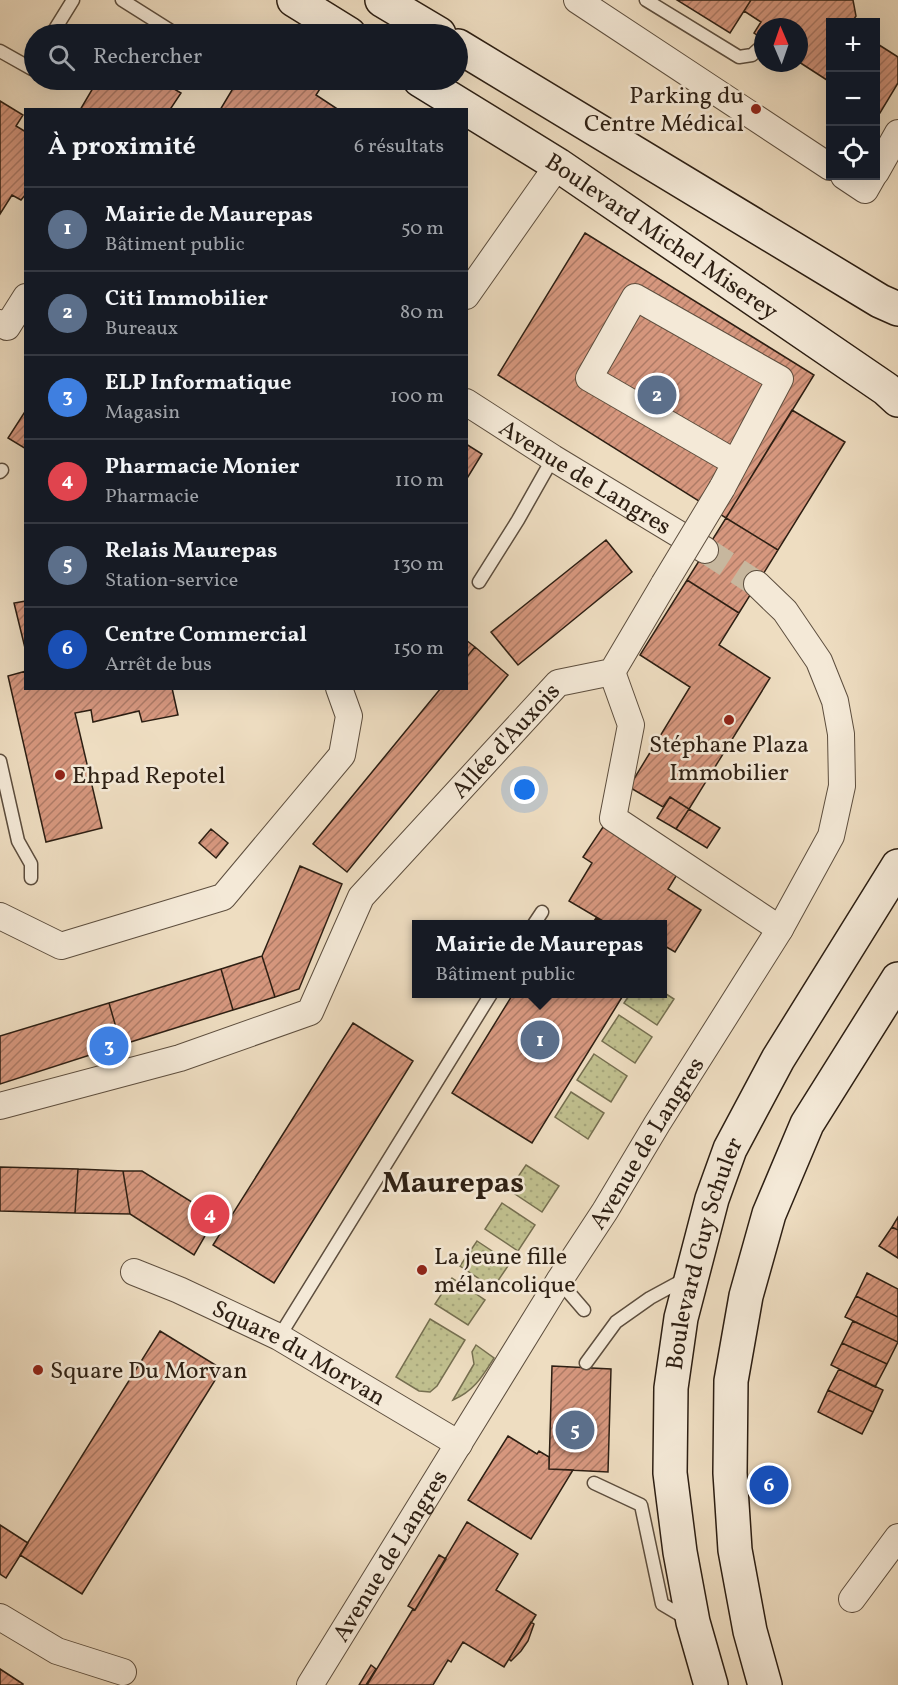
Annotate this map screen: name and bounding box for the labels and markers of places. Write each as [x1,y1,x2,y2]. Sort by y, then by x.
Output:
place label: Parking du Centre Médical [584,80,744,142]
marker: Parking du Centre Médical [749,102,763,116]
pin: 2 [638,372,676,418]
marker: Stéphane Plaza Immobilier [722,713,736,727]
place label: Stéphane Plaza Immobilier [649,729,809,791]
place label: Ehpad Repotel [72,760,225,794]
marker: Ehpad Repotel [53,768,67,782]
pin: 1 [520,1018,560,1062]
pin: 3 [90,1024,128,1068]
pin: 4 [190,1192,230,1236]
place label: La jeune fille mélancolique [434,1241,576,1303]
marker: La jeune fille mélancolique [415,1263,429,1277]
place label: Square Du Morvan [50,1355,248,1389]
marker: Square Du Morvan [31,1363,45,1377]
pin: 5 [556,1408,594,1452]
pin: 6 [750,1462,788,1508]

